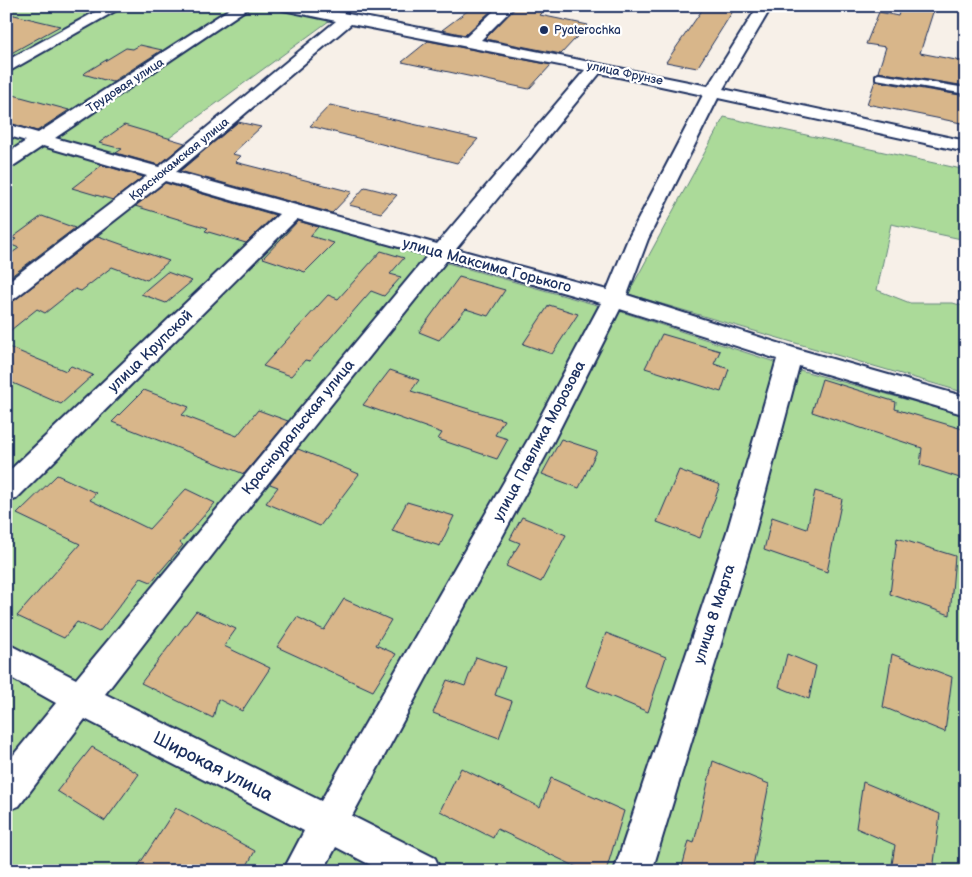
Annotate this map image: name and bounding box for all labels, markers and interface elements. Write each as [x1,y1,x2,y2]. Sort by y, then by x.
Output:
place label: Pyaterochka [554,23,621,38]
marker: Pyaterochka [538,24,550,36]
street label: Трудовая улица [84,55,167,116]
street label: улица Фрунзе [586,58,665,89]
street label: Краснокамская улица [126,115,232,204]
street label: улица Максима Горького [400,234,574,297]
street label: улица Крупской [104,306,197,397]
street label: Красноуральская улица [238,356,359,499]
street label: улица Павлика Морозова [489,358,590,525]
street label: улица 8 Марта [689,562,740,666]
street label: Широкая улица [149,727,276,806]

